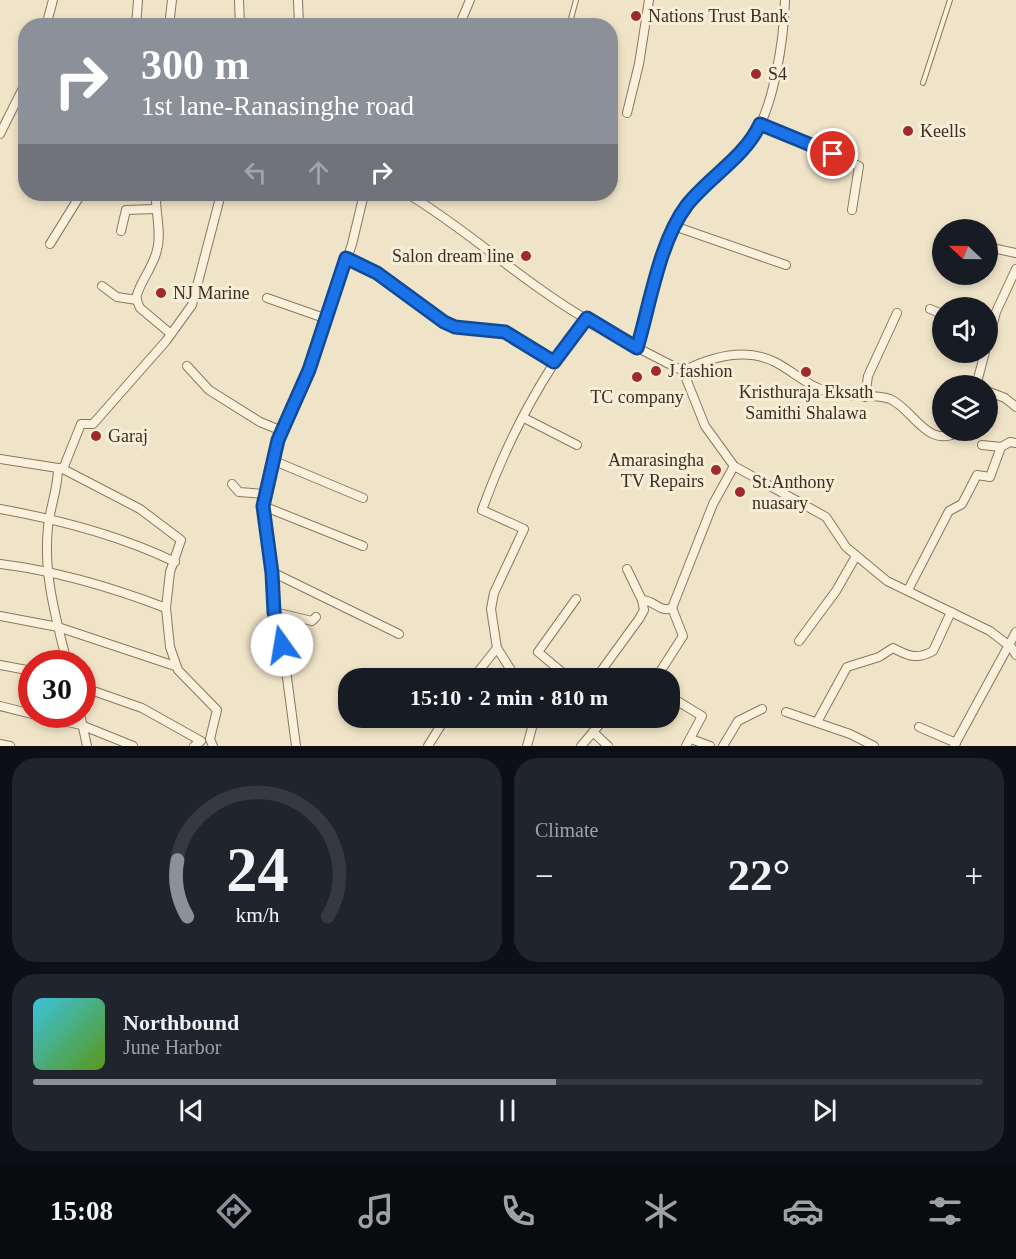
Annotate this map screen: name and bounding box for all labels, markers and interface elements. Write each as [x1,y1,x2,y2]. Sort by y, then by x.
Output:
place label: Nations Trust Bank [648,6,788,26]
marker: Nations Trust Bank [629,9,643,23]
icon: right [42,42,120,120]
text: 300 m [141,42,250,88]
place label: S4 [768,64,787,84]
marker: S4 [749,67,763,81]
text: 1st lane-Ranasinghe road [141,91,414,121]
place label: Keells [920,121,966,141]
marker: Keells [901,124,915,138]
pin [807,128,858,179]
icon: arrive [816,137,849,170]
icon: left [239,156,272,189]
icon: ahead [302,156,335,189]
icon: right [365,156,398,189]
north arrow [932,219,998,285]
map controls [932,219,998,441]
place label: Salon dream line [392,246,514,266]
marker: Salon dream line [519,249,533,263]
place label: NJ Marine [173,283,249,303]
marker: NJ Marine [154,286,168,300]
button: sound [932,297,998,363]
place label: J fashion [668,361,733,381]
marker: J fashion [649,364,663,378]
marker: Kristhuraja Eksath Samithi Shalawa [799,365,813,379]
marker: TC company [630,370,644,384]
button: layers [932,375,998,441]
place label: Kristhuraja Eksath Samithi Shalawa [739,382,873,423]
place label: TC company [590,387,684,407]
place label: Garaj [108,426,148,446]
marker: Garaj [89,429,103,443]
place label: Amarasingha TV Repairs [608,450,704,491]
marker: Amarasingha TV Repairs [709,463,723,477]
place label: St.Anthony nuasary [752,472,835,513]
marker: St.Anthony nuasary [733,485,747,499]
position arrow [250,613,314,677]
speed limit sign: 30 [18,650,96,728]
text: 15:10 · 2 min · 810 m [410,685,608,710]
text: Climate [535,819,598,841]
text: 24 [226,835,288,904]
text: 22° [728,850,791,900]
text: − [535,858,554,894]
text: + [964,858,983,894]
text: km/h [235,903,279,927]
text: Northbound [123,1010,239,1035]
text: June Harbor [123,1036,221,1058]
icon: previous [175,1094,208,1127]
icon: pause [491,1094,524,1127]
icon: next [808,1094,841,1127]
icon: directions [213,1190,255,1232]
icon: music [355,1190,397,1232]
icon: phone [497,1190,539,1232]
icon: climate [640,1190,682,1232]
icon: car [782,1190,824,1232]
icon: filters [924,1190,966,1232]
text: 15:08 [50,1196,113,1226]

